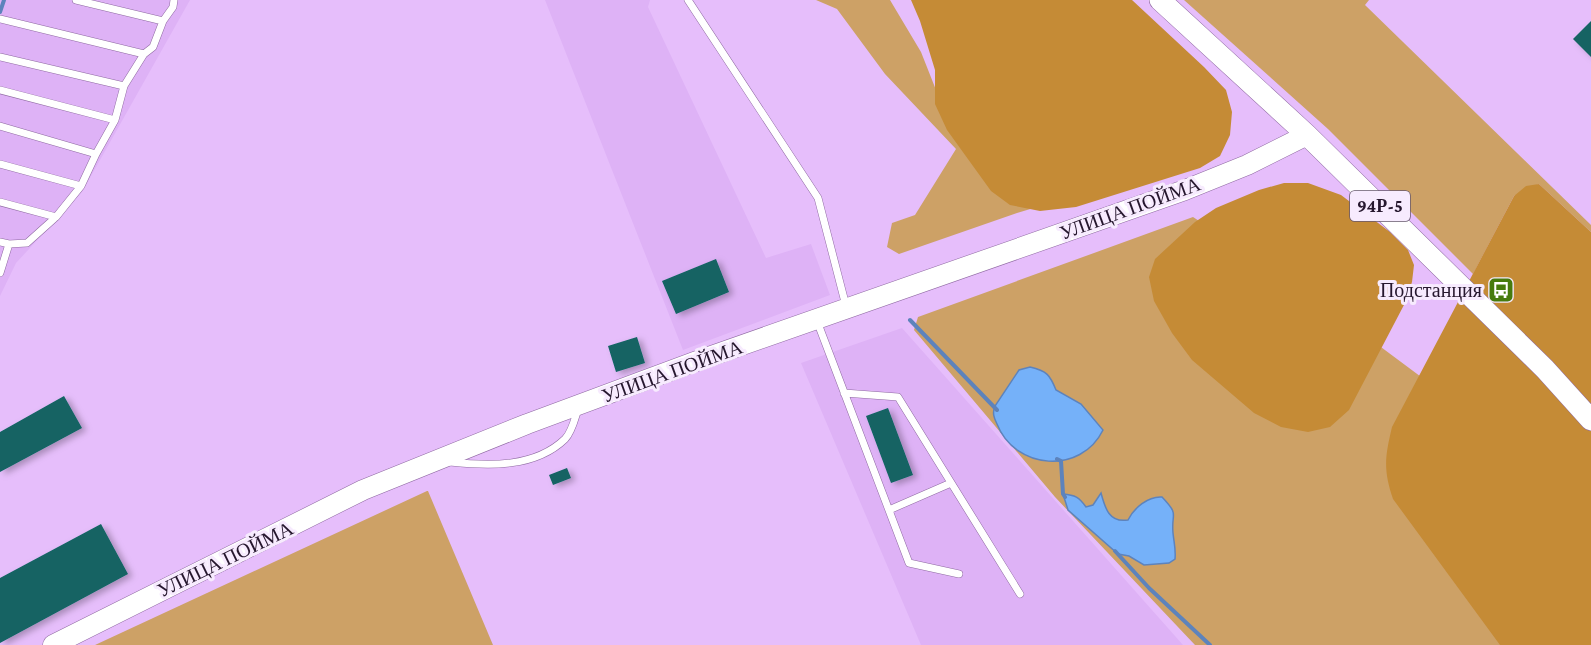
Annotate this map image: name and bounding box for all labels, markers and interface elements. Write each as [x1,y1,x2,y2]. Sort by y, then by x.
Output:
street label: УЛИЦА ПОЙМА [1057,172,1204,245]
road number: 94Р-5 [1350,191,1410,221]
bus stop icon: Подстанция [1486,275,1516,305]
place label: Подстанция [1380,279,1482,302]
street label: УЛИЦА ПОЙМА [599,335,746,408]
street label: УЛИЦА ПОЙМА [154,516,297,602]

